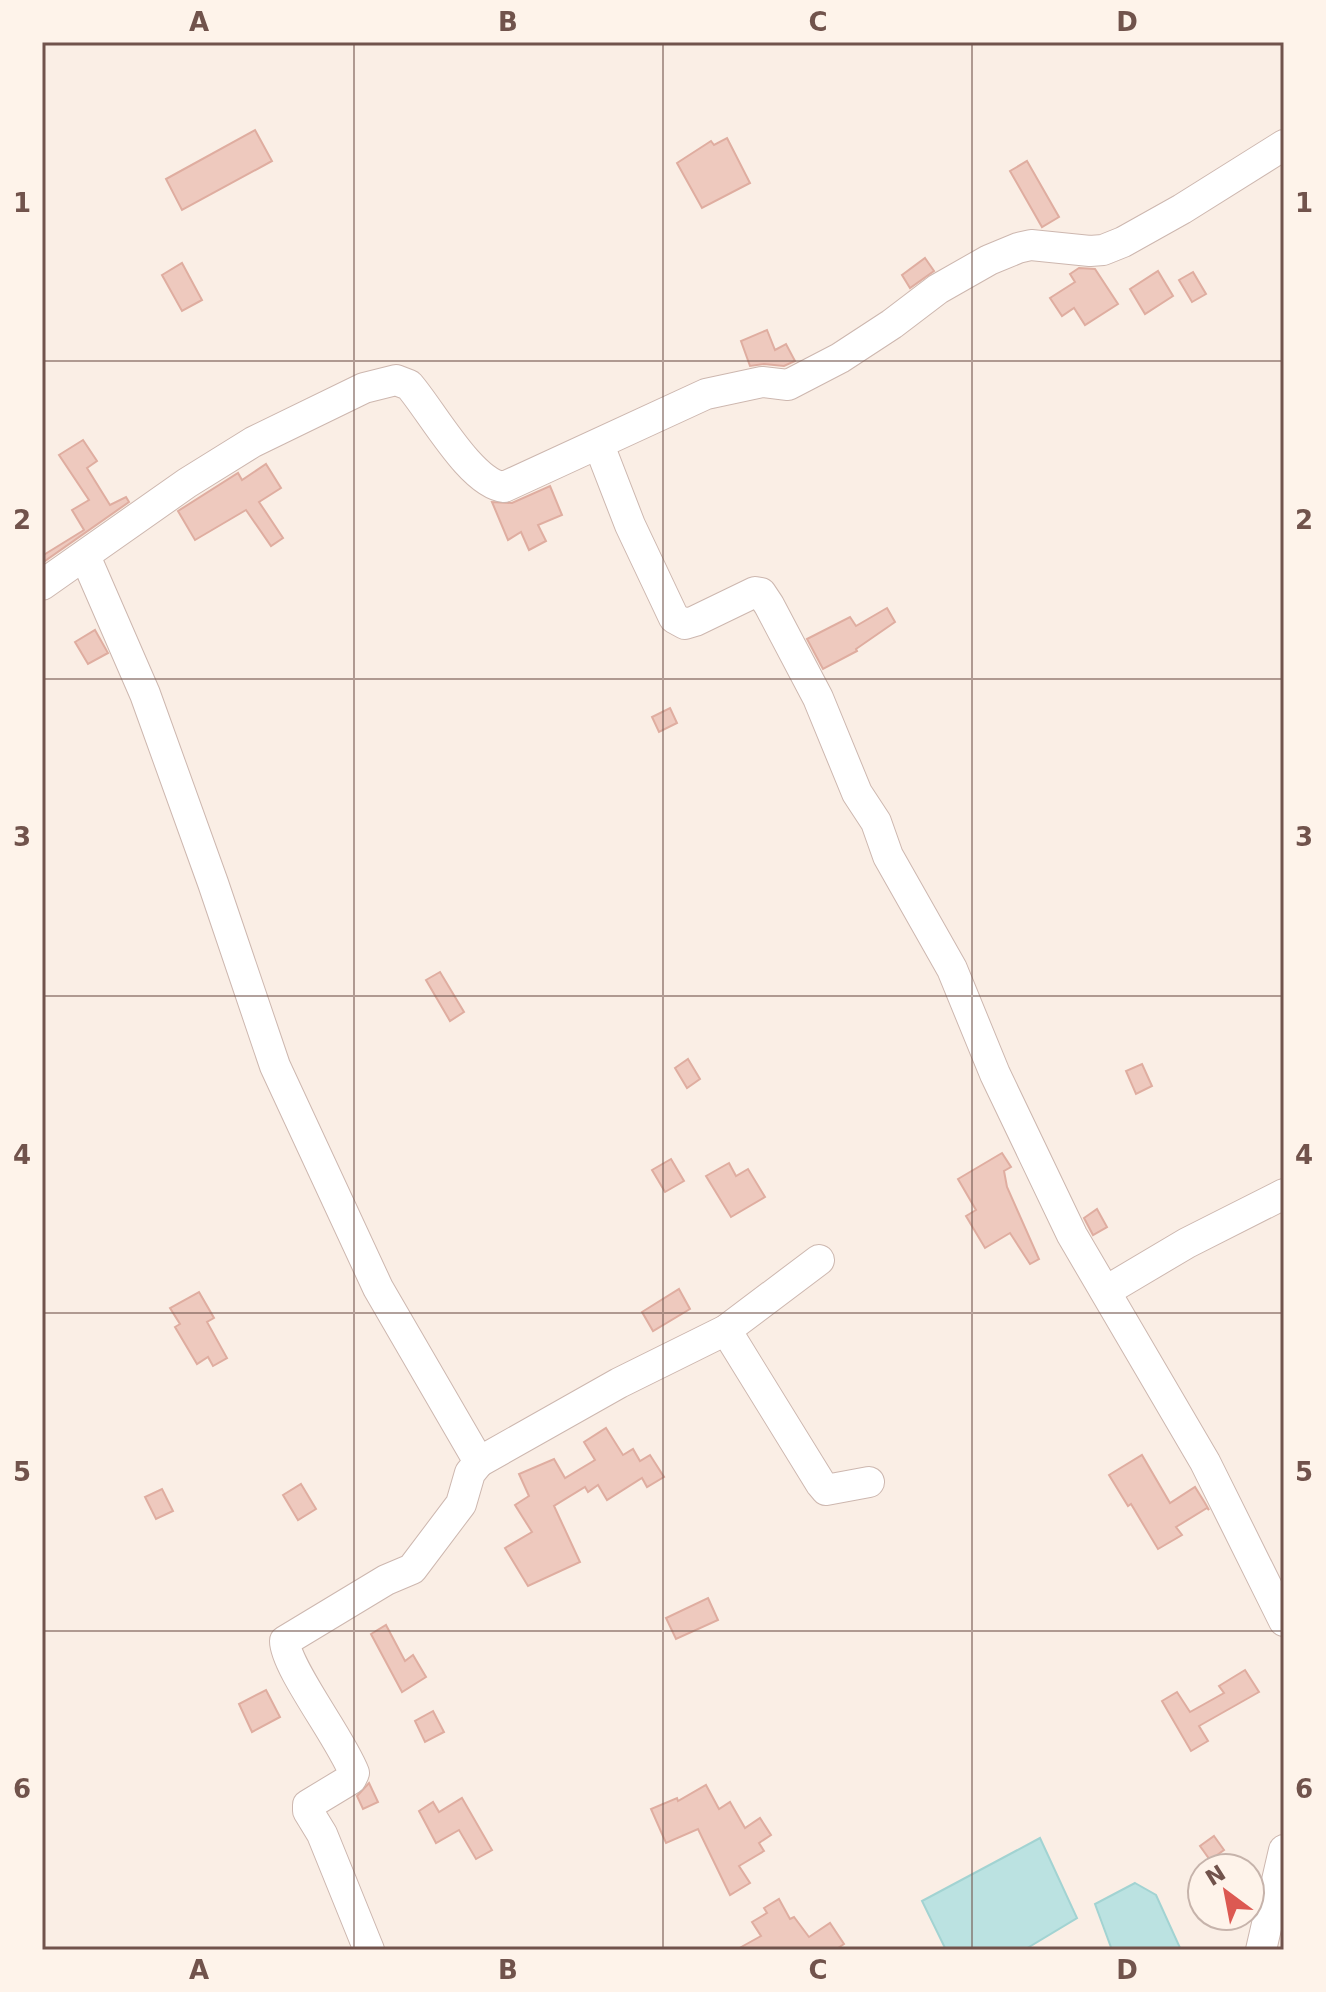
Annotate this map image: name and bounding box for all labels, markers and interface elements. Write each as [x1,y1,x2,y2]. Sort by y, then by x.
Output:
text: A [189,7,209,37]
text: B [498,7,518,37]
text: C [808,7,828,37]
text: D [1116,7,1138,37]
text: 1 [13,188,31,218]
text: 1 [1295,188,1313,218]
text: 2 [13,505,31,535]
text: 2 [1295,505,1313,535]
text: 3 [13,822,31,852]
text: 3 [1295,822,1313,852]
text: 4 [13,1140,31,1170]
text: 4 [1295,1140,1313,1170]
text: 5 [13,1457,31,1487]
text: 5 [1295,1457,1313,1487]
text: 6 [13,1774,31,1804]
text: 6 [1295,1774,1313,1804]
north arrow [1186,1852,1266,1932]
text: N [1201,1860,1230,1891]
text: A [189,1955,209,1985]
text: B [498,1955,518,1985]
text: C [808,1955,828,1985]
text: D [1116,1955,1138,1985]

